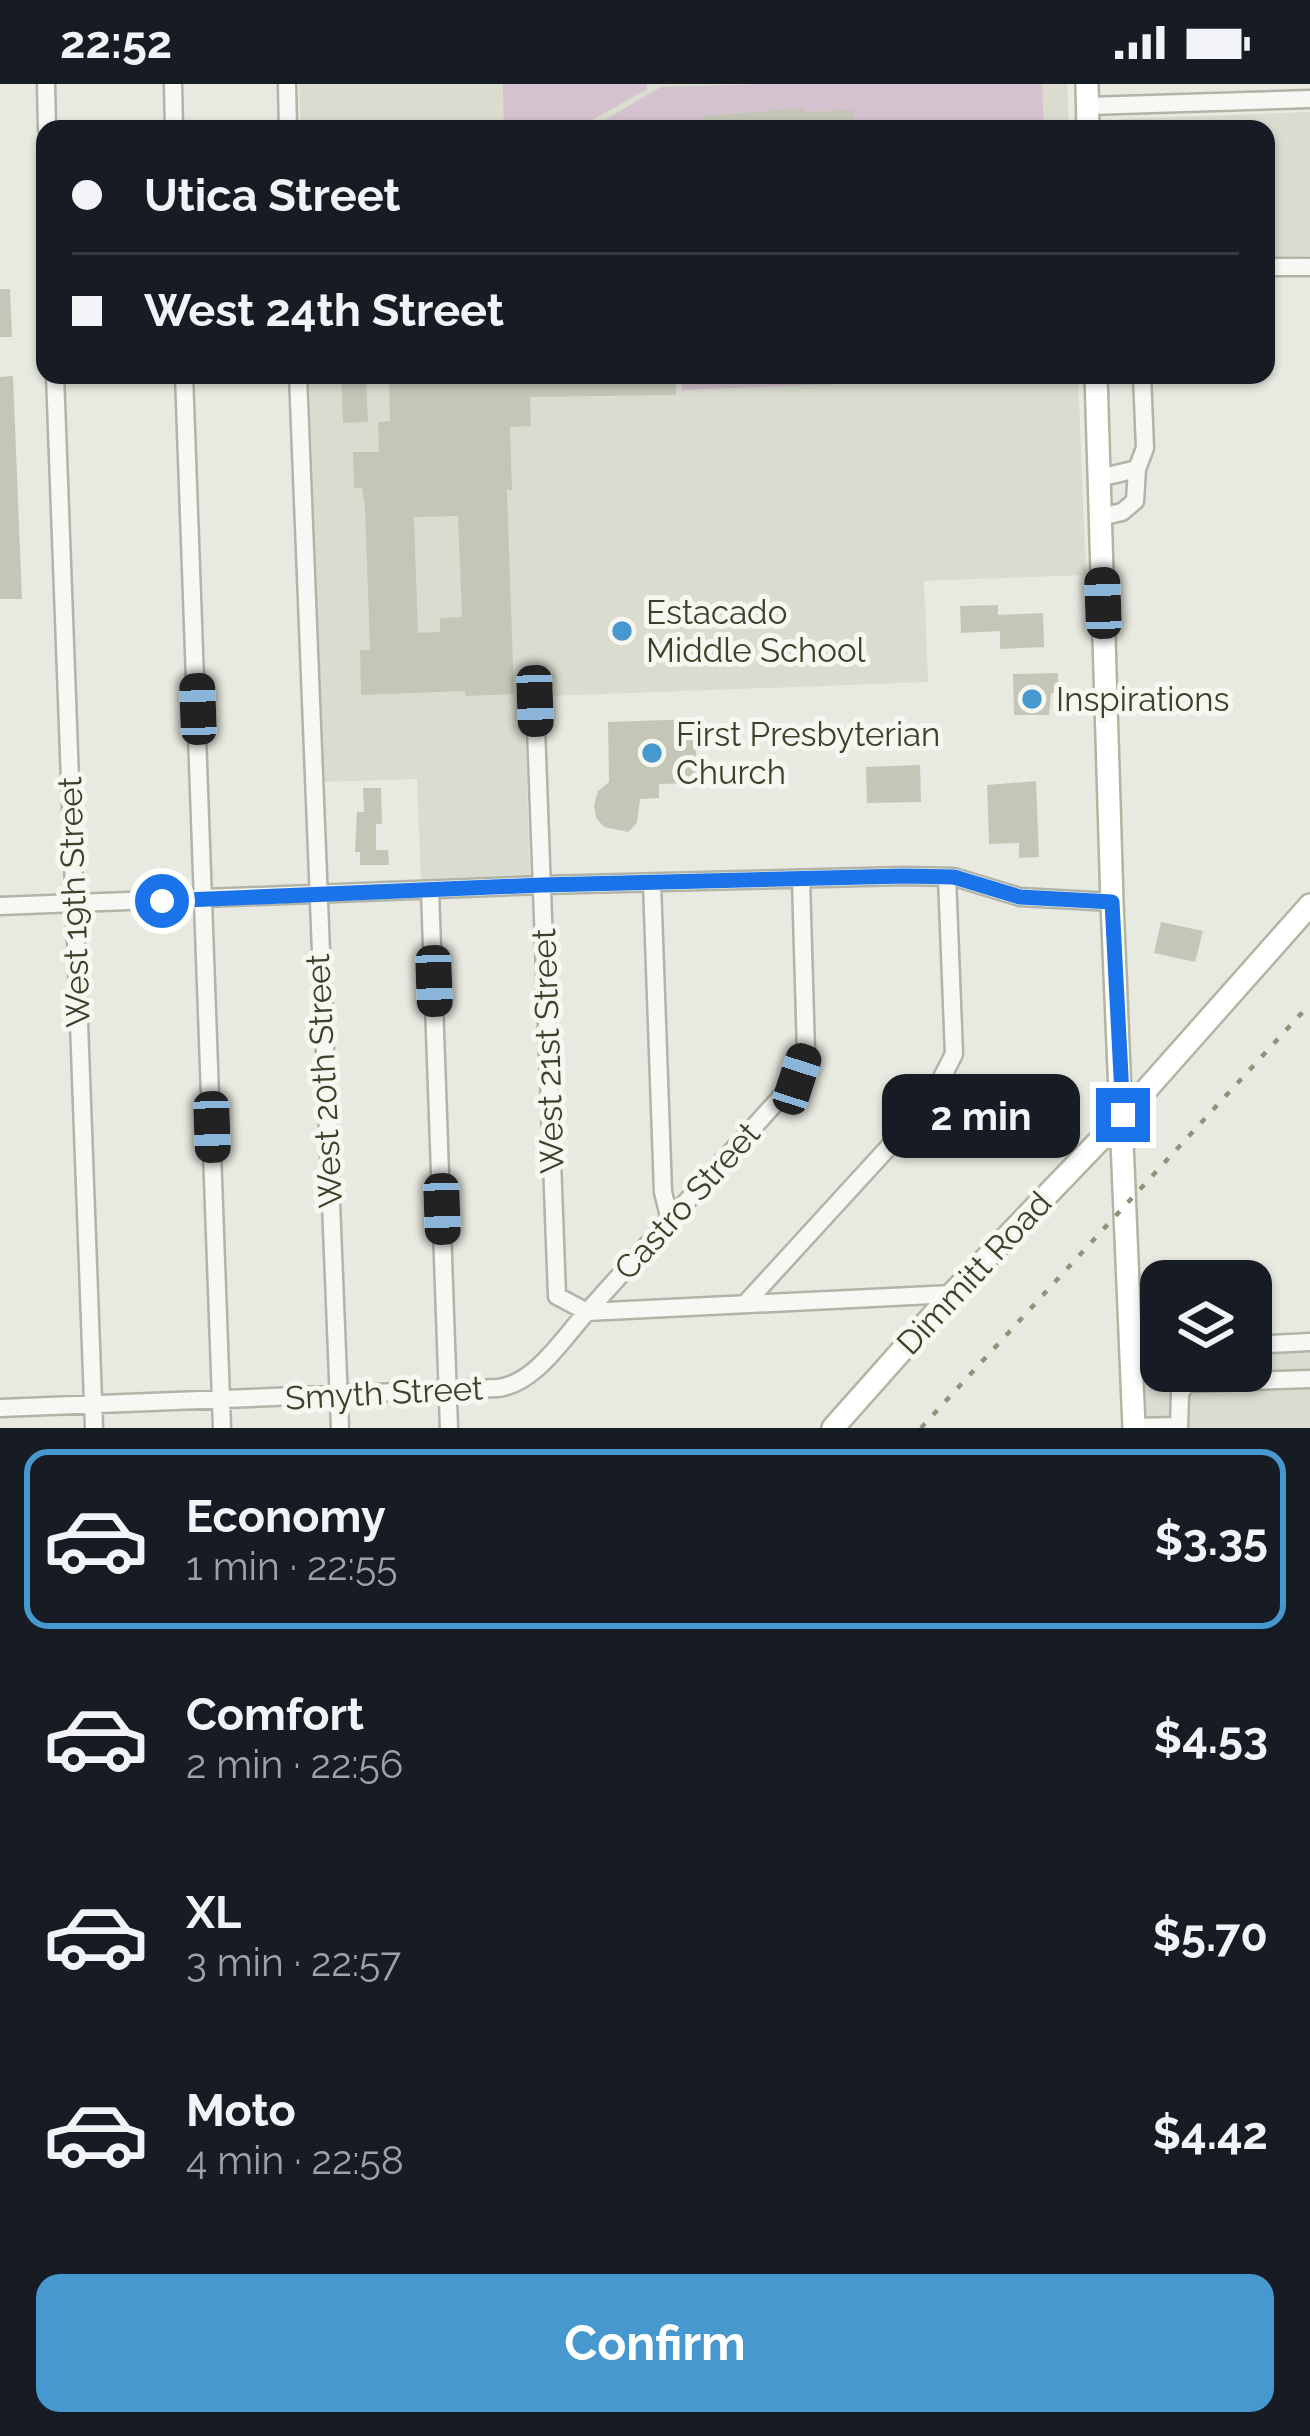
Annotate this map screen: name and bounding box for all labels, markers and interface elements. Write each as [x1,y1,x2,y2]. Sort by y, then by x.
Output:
text: 22:52 [60,16,172,69]
text: Utica Street [144,169,401,222]
text: West 24th Street [144,284,504,337]
car [1084,566,1122,640]
place label: Estacado Middle School [646,593,867,670]
marker: Estacado Middle School [609,618,635,644]
car [516,664,554,738]
car [179,672,217,746]
place label: Inspirations [1056,680,1229,719]
marker: Inspirations [1019,686,1045,712]
place label: First Presbyterian Church [676,715,940,792]
marker: First Presbyterian Church [639,740,665,766]
street label: West 19th Street [50,776,98,1028]
route start [135,874,189,928]
street label: West 21st Street [524,928,572,1174]
car [415,944,453,1018]
street label: West 20th Street [298,953,350,1209]
car [769,1039,825,1119]
callout: 2 min [883,1073,1081,1157]
route end [1096,1088,1150,1142]
car [193,1090,231,1164]
text: 2 min [930,1093,1032,1139]
street label: Castro Street [606,1114,768,1288]
car [423,1172,461,1246]
street label: Dimmitt Road [889,1184,1059,1362]
map controls [1140,1260,1272,1392]
button: layers [1140,1260,1272,1392]
street label: Smyth Street [284,1368,484,1418]
icon: car [42,1485,150,1593]
text: Economy [186,1490,386,1543]
text: $3.35 [1154,1513,1268,1566]
text: 1 min · 22:55 [186,1543,397,1589]
icon: car [42,1683,150,1791]
text: Comfort [186,1688,364,1741]
text: $4.53 [1154,1711,1268,1764]
text: 2 min · 22:56 [186,1741,403,1787]
icon: car [42,1881,150,1989]
text: XL [186,1886,241,1939]
text: $5.70 [1152,1909,1268,1962]
text: 3 min · 22:57 [186,1939,401,1985]
icon: car [42,2079,150,2187]
text: Moto [186,2084,296,2137]
text: $4.42 [1153,2107,1268,2160]
text: 4 min · 22:58 [186,2137,404,2183]
button: Confirm [36,2274,1274,2412]

